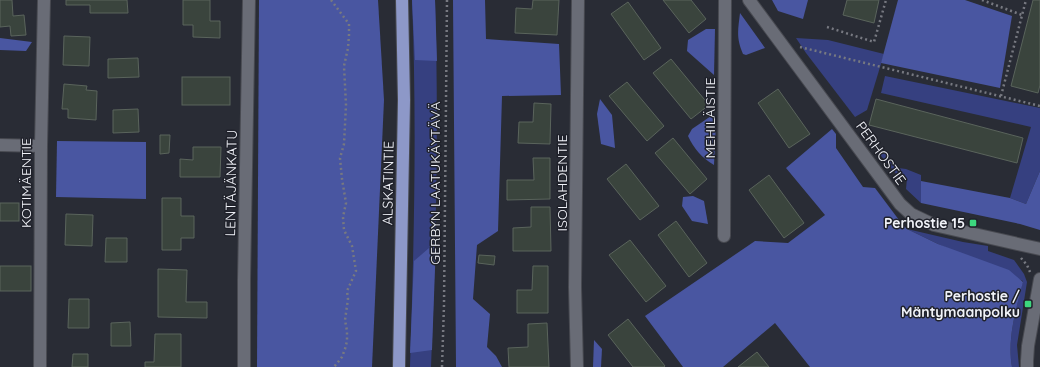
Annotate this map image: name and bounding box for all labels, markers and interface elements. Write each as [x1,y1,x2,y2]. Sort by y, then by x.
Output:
street label: MEHILÄISTIE [701,78,719,158]
street label: GERBYN LAATUKÄYTÄVÄ [426,101,444,265]
street label: PERHOSTIE [852,118,910,188]
street label: LENTÄJÄNKATU [221,130,241,236]
street label: ISOLAHDENTIE [553,135,571,231]
street label: KOTIMÄENTIE [17,138,35,228]
street label: ALSKATINTIE [378,141,398,225]
place label: Perhostie 15 [884,214,965,232]
marker: Perhostie 15 [968,218,978,228]
place label: Perhostie / Mäntymaanpolku [901,287,1020,321]
marker: Perhostie / Mäntymaanpolku [1023,299,1033,309]

